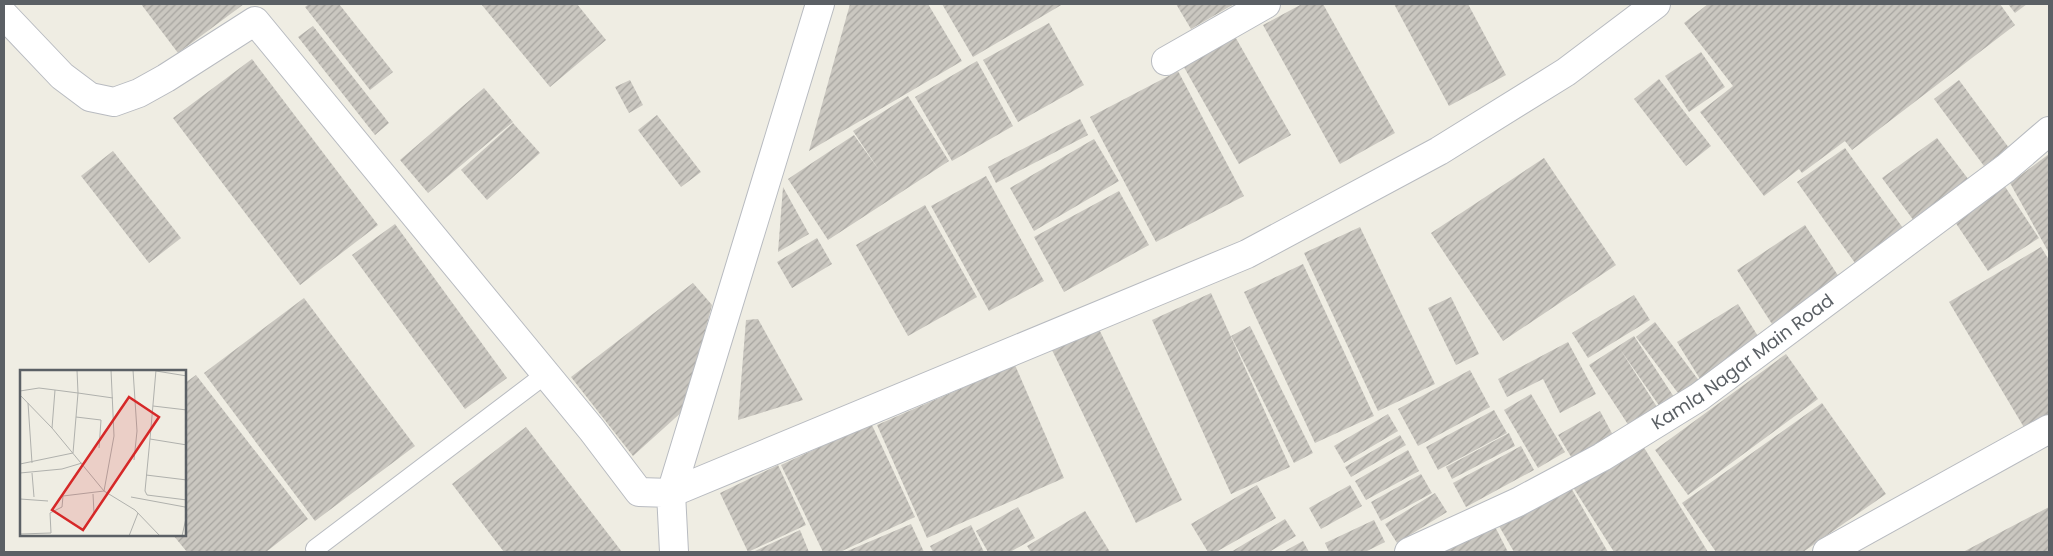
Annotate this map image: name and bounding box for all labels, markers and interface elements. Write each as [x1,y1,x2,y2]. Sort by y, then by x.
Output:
street label: Kamla Nagar Main Road [1646,288,1839,435]
inset map [20,370,186,536]

